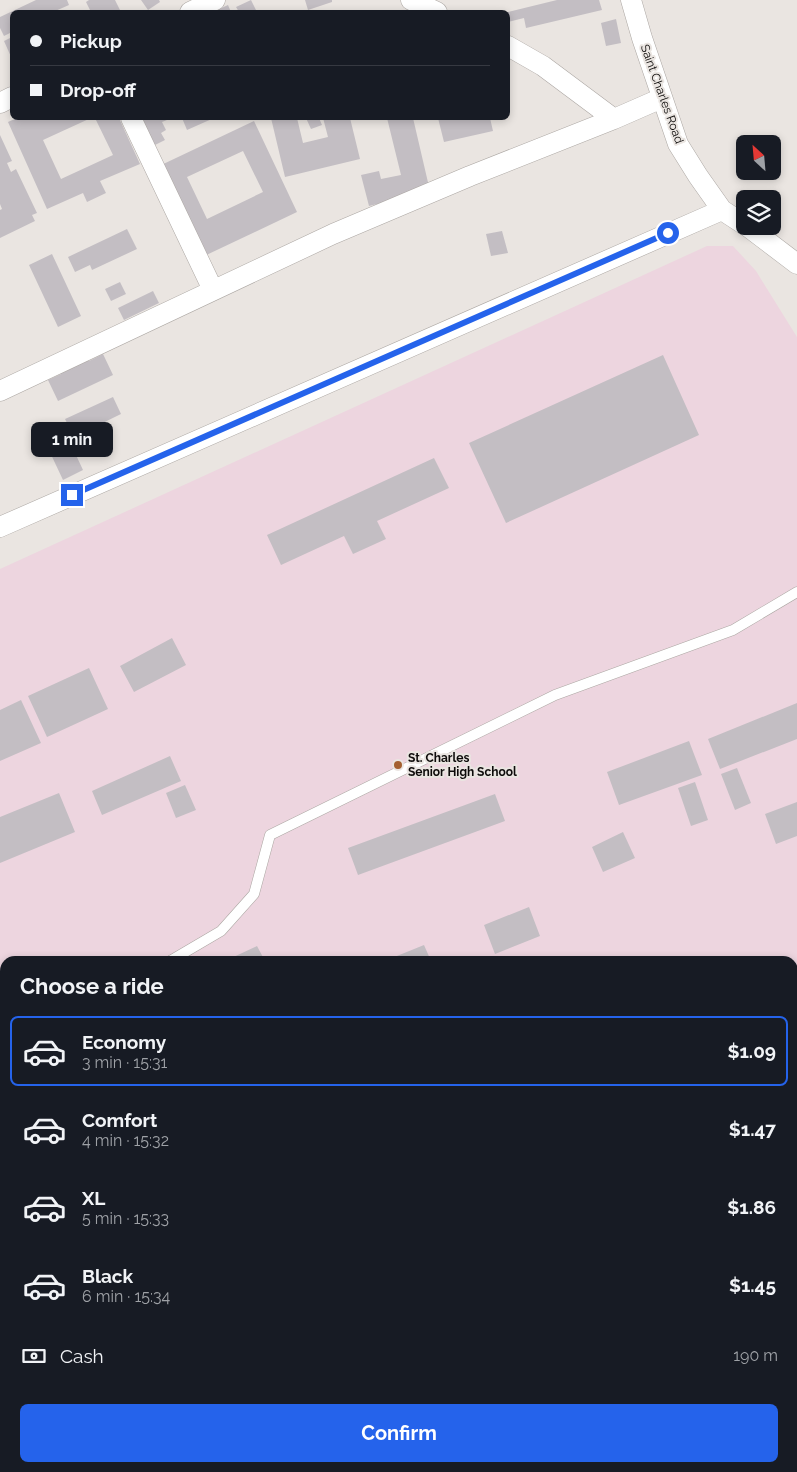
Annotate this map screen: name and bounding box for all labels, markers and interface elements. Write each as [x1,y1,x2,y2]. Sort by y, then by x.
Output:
text: Pickup [60,30,122,52]
street label: Saint Charles Road [638,43,686,145]
text: Drop-off [60,79,136,101]
north arrow [736,135,781,180]
map controls [736,135,781,235]
button: layers [736,190,781,235]
route start [657,222,679,244]
callout: 1 min [31,422,113,458]
text: 1 min [52,430,92,449]
route end [61,484,83,506]
place label: St. Charles Senior High School [408,751,517,779]
marker: St. Charles Senior High School [392,759,404,771]
text: Choose a ride [20,973,164,999]
icon: car [22,1029,67,1074]
text: Economy [82,1031,166,1053]
text: $1.09 [727,1040,776,1062]
text: 3 min · 15:31 [82,1053,167,1072]
icon: car [22,1107,67,1152]
text: Comfort [82,1109,157,1131]
text: $1.47 [729,1118,776,1140]
text: 4 min · 15:32 [82,1131,169,1150]
icon: car [22,1185,67,1230]
text: XL [82,1187,105,1209]
text: $1.86 [727,1196,776,1218]
text: 5 min · 15:33 [82,1209,169,1228]
icon: car [22,1263,67,1308]
text: Black [82,1265,133,1287]
text: $1.45 [729,1274,776,1296]
text: 6 min · 15:34 [82,1287,170,1306]
icon: cash [20,1342,48,1370]
text: Cash [60,1345,104,1367]
text: 190 m [733,1346,778,1365]
button: Confirm [20,1404,778,1462]

